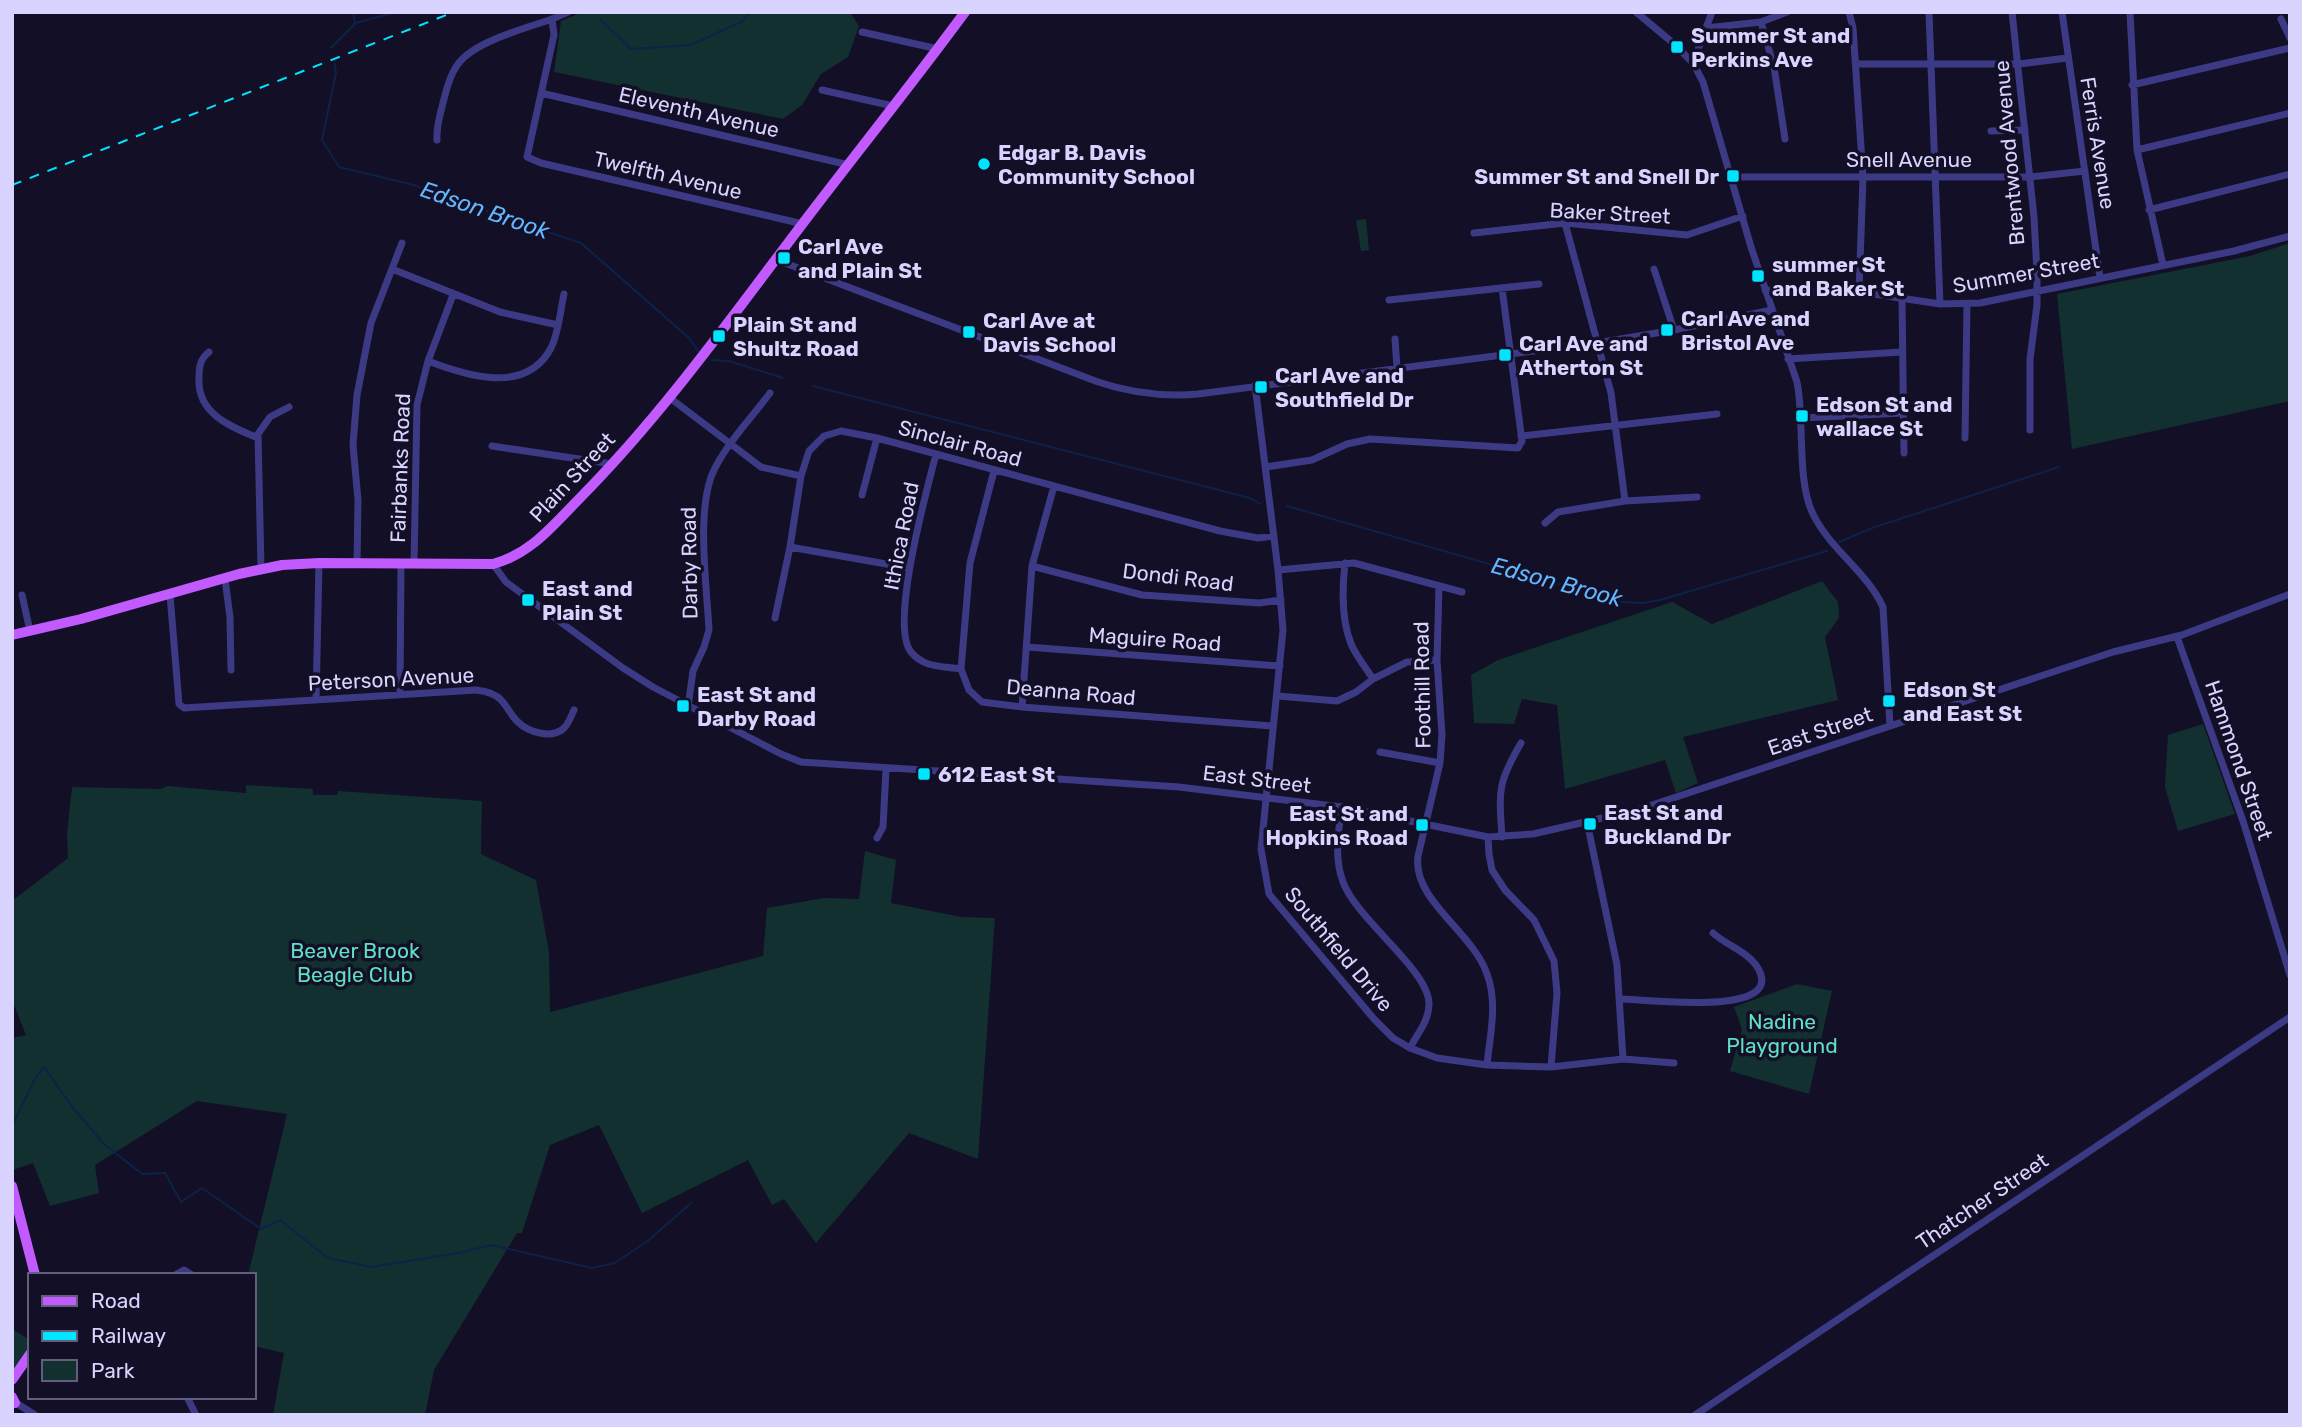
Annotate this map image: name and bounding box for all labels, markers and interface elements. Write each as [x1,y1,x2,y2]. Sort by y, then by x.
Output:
place label: Summer St and Perkins Ave [1691,23,1850,72]
marker: Summer St and Perkins Ave [1669,39,1685,55]
street label: Brentwood Avenue [1988,59,2030,247]
street label: Ferris Avenue [2075,75,2121,211]
street label: Eleventh Avenue [616,81,782,143]
place label: Edgar B. Davis Community School [998,140,1195,189]
street label: Twelfth Avenue [591,146,745,204]
street label: Snell Avenue [1846,147,1972,172]
marker: Edgar B. Davis Community School [976,156,992,172]
place label: Summer St and Snell Dr [1474,164,1719,189]
marker: Summer St and Snell Dr [1725,168,1741,184]
water label: Edson Brook [417,175,554,245]
street label: Baker Street [1549,197,1671,229]
place label: Carl Ave and Plain St [798,234,922,283]
street label: Summer Street [1951,248,2101,298]
marker: Carl Ave and Plain St [776,250,792,266]
place label: summer St and Baker St [1772,252,1905,301]
marker: summer St and Baker St [1750,268,1766,284]
place label: Carl Ave and Bristol Ave [1681,306,1810,355]
place label: Carl Ave at Davis School [983,308,1116,357]
place label: Plain St and Shultz Road [733,312,859,361]
marker: Carl Ave and Bristol Ave [1659,322,1675,338]
marker: Carl Ave at Davis School [961,324,977,340]
marker: Plain St and Shultz Road [711,328,727,344]
place label: Carl Ave and Atherton St [1519,331,1648,380]
marker: Carl Ave and Atherton St [1497,347,1513,363]
place label: Carl Ave and Southfield Dr [1275,363,1414,412]
marker: Carl Ave and Southfield Dr [1253,379,1269,395]
place label: Edson St and wallace St [1816,392,1952,441]
street label: Fairbanks Road [385,393,415,543]
marker: Edson St and wallace St [1794,408,1810,424]
street label: Sinclair Road [896,415,1024,471]
street label: Plain Street [524,427,620,527]
street label: Ithica Road [878,480,924,592]
street label: Darby Road [676,507,702,619]
water label: Edson Brook [1489,551,1627,613]
street label: Dondi Road [1121,558,1235,596]
place label: East and Plain St [542,576,633,625]
marker: East and Plain St [520,592,536,608]
street label: Foothill Road [1408,621,1436,749]
street label: Maguire Road [1088,622,1222,656]
street label: Peterson Avenue [307,662,475,696]
street label: Deanna Road [1005,674,1137,710]
place label: Edson St and East St [1903,677,2022,726]
street label: Hammond Street [2200,677,2278,843]
place label: East St and Darby Road [697,682,816,731]
marker: Edson St and East St [1881,693,1897,709]
marker: East St and Darby Road [675,698,691,714]
street label: East Street [1764,701,1876,761]
street label: East Street [1201,760,1313,798]
place label: 612 East St [938,762,1055,787]
marker: 612 East St [916,766,932,782]
place label: East St and Buckland Dr [1604,800,1732,849]
place label: East St and Hopkins Road [1266,801,1408,850]
marker: East St and Buckland Dr [1582,816,1598,832]
marker: East St and Hopkins Road [1414,817,1430,833]
street label: Southfield Drive [1280,882,1398,1016]
park label: Beaver Brook Beagle Club [290,938,420,987]
park label: Nadine Playground [1726,1009,1838,1058]
street label: Thatcher Street [1911,1148,2053,1254]
legend [28,1273,256,1399]
text: Road [91,1288,141,1313]
text: Railway [91,1323,166,1348]
text: Park [91,1358,135,1383]

